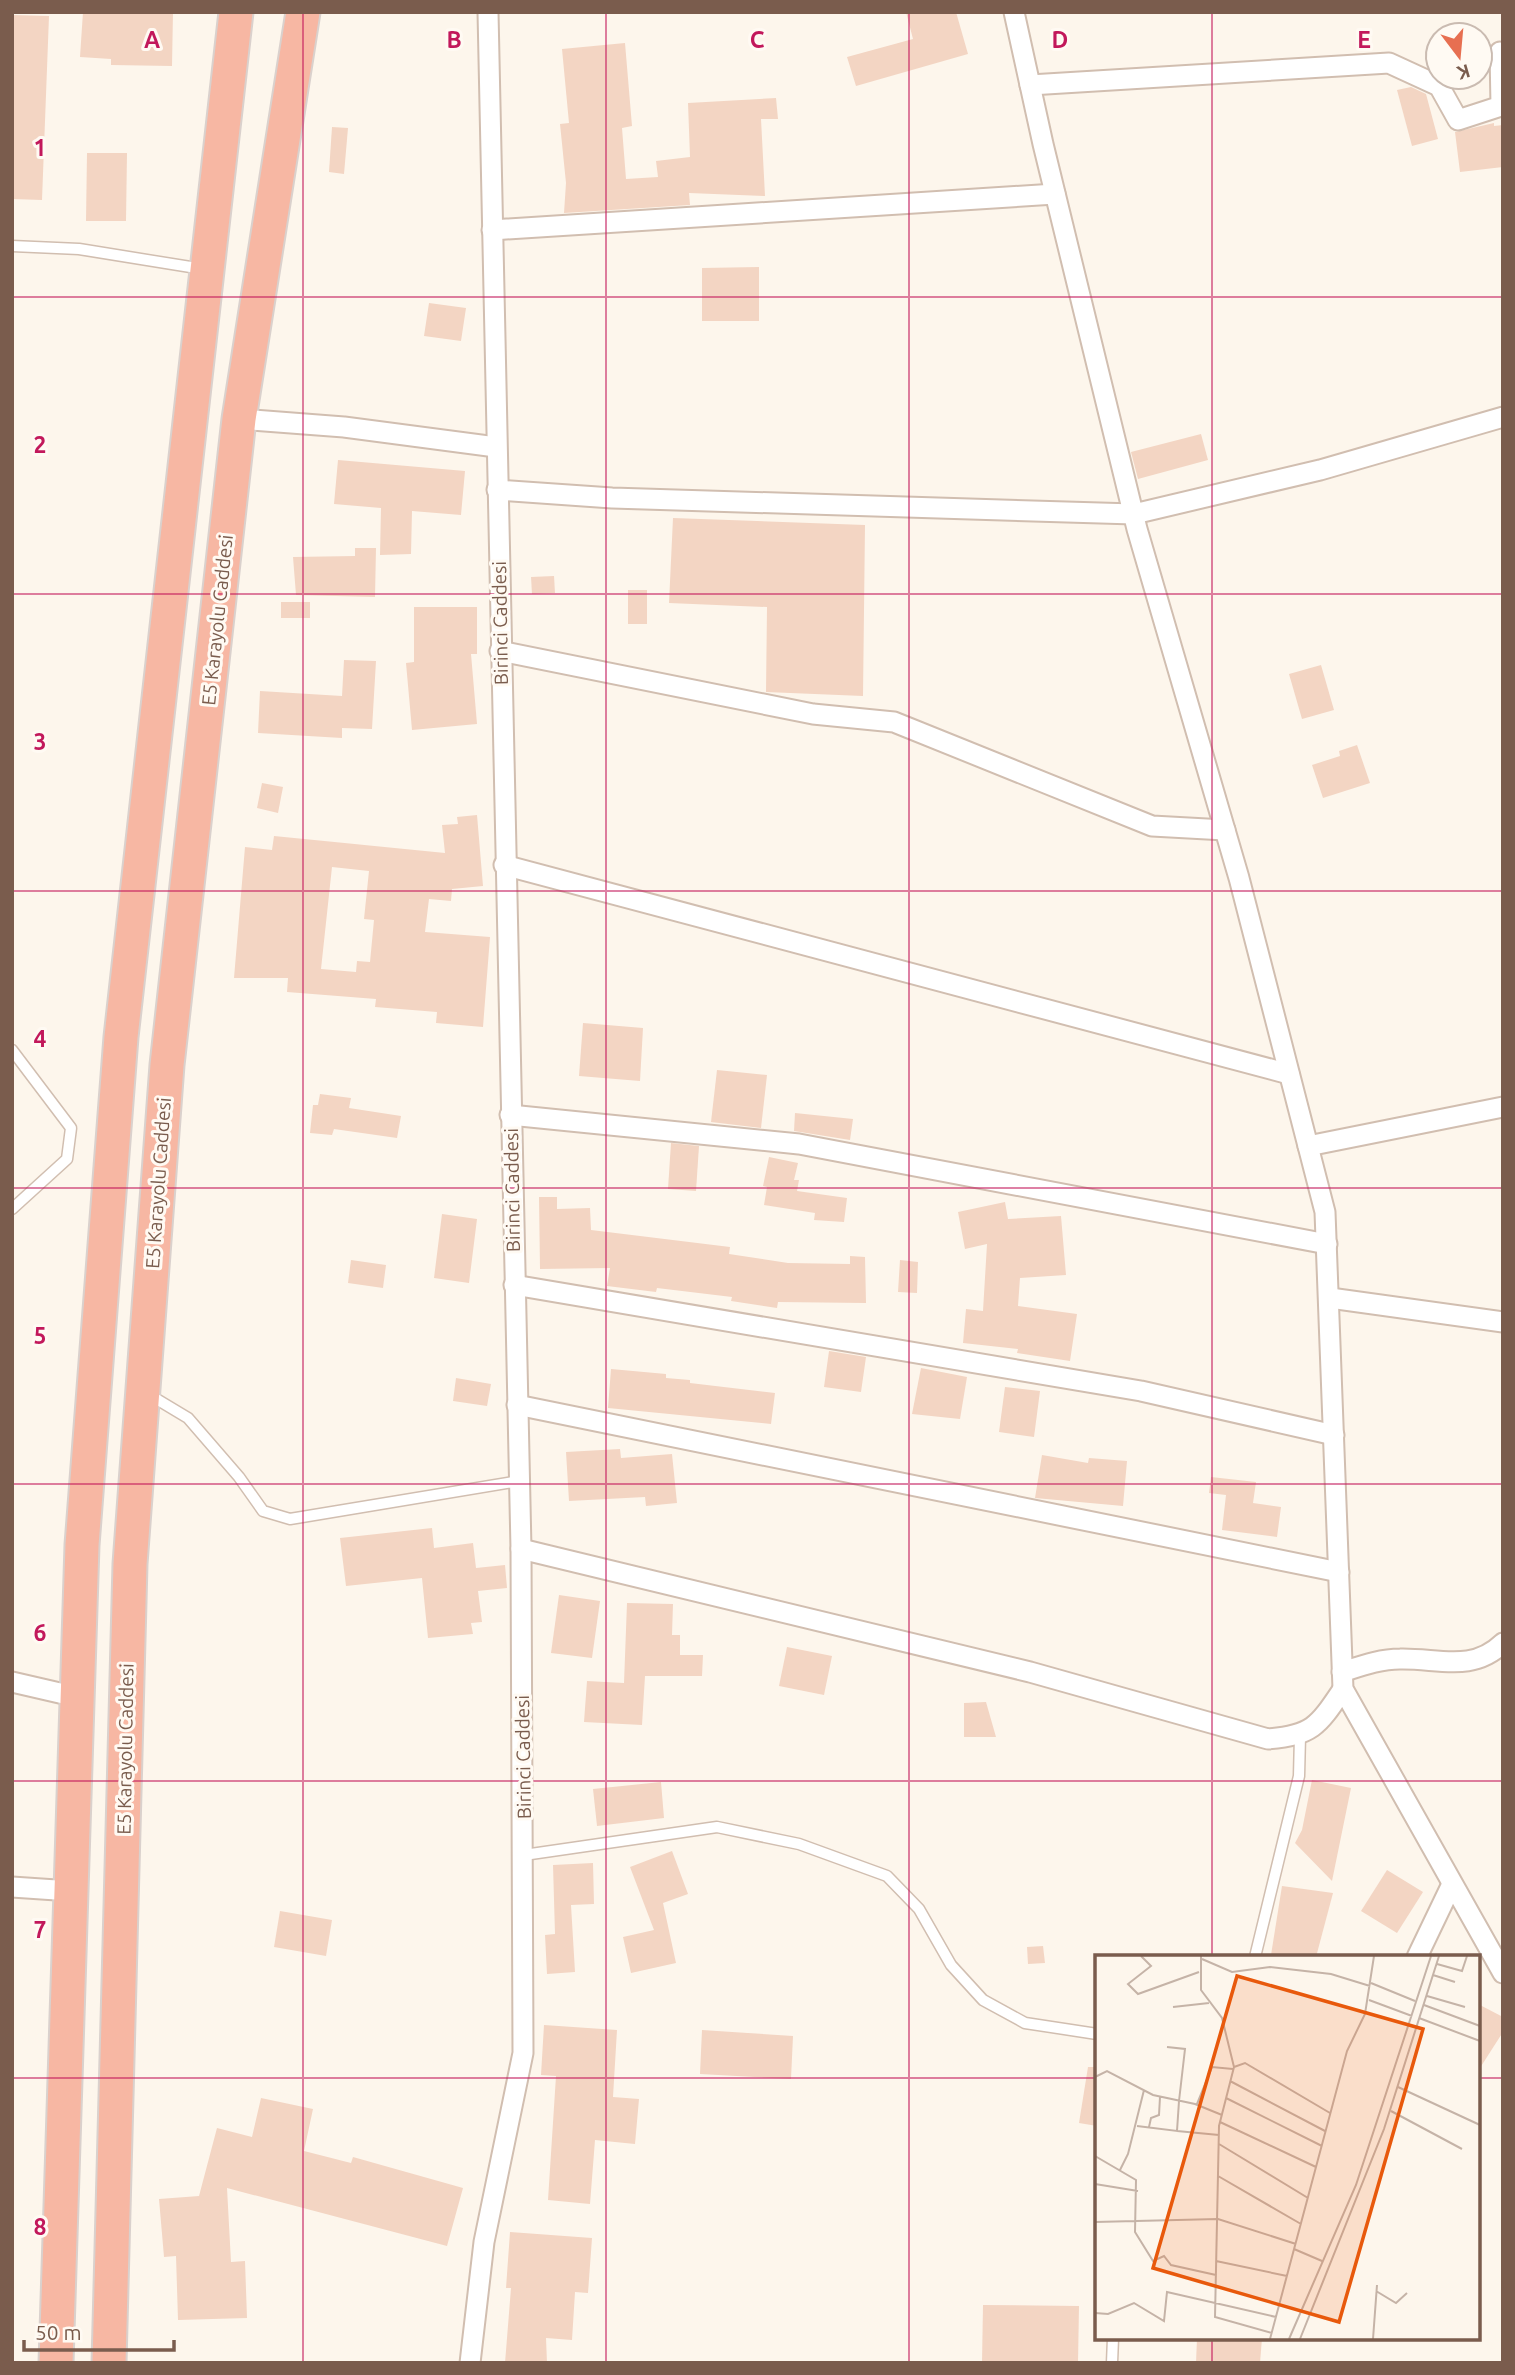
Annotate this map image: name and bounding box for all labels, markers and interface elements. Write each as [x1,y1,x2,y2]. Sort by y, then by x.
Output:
north arrow [1424,21,1494,91]
text: A [144,27,160,52]
text: B [446,27,462,52]
text: C [750,27,765,52]
text: D [1052,27,1068,52]
text: E [1357,27,1371,52]
text: K [1454,60,1473,85]
text: 1 [34,135,46,160]
text: 2 [34,432,46,457]
street label: E5 Karayolu Caddesi [197,534,237,706]
street label: Birinci Caddesi [488,561,512,685]
text: 3 [34,729,46,754]
text: 4 [34,1026,47,1051]
street label: E5 Karayolu Caddesi [141,1097,175,1269]
street label: Birinci Caddesi [500,1128,524,1252]
text: 5 [34,1323,46,1348]
text: 6 [34,1620,47,1645]
street label: E5 Karayolu Caddesi [113,1663,137,1835]
street label: Birinci Caddesi [511,1695,535,1819]
text: 7 [34,1917,46,1942]
inset map [1095,1955,1480,2340]
text: 8 [34,2214,46,2239]
scale bar [24,2308,175,2352]
text: 50 m [35,2320,82,2344]

